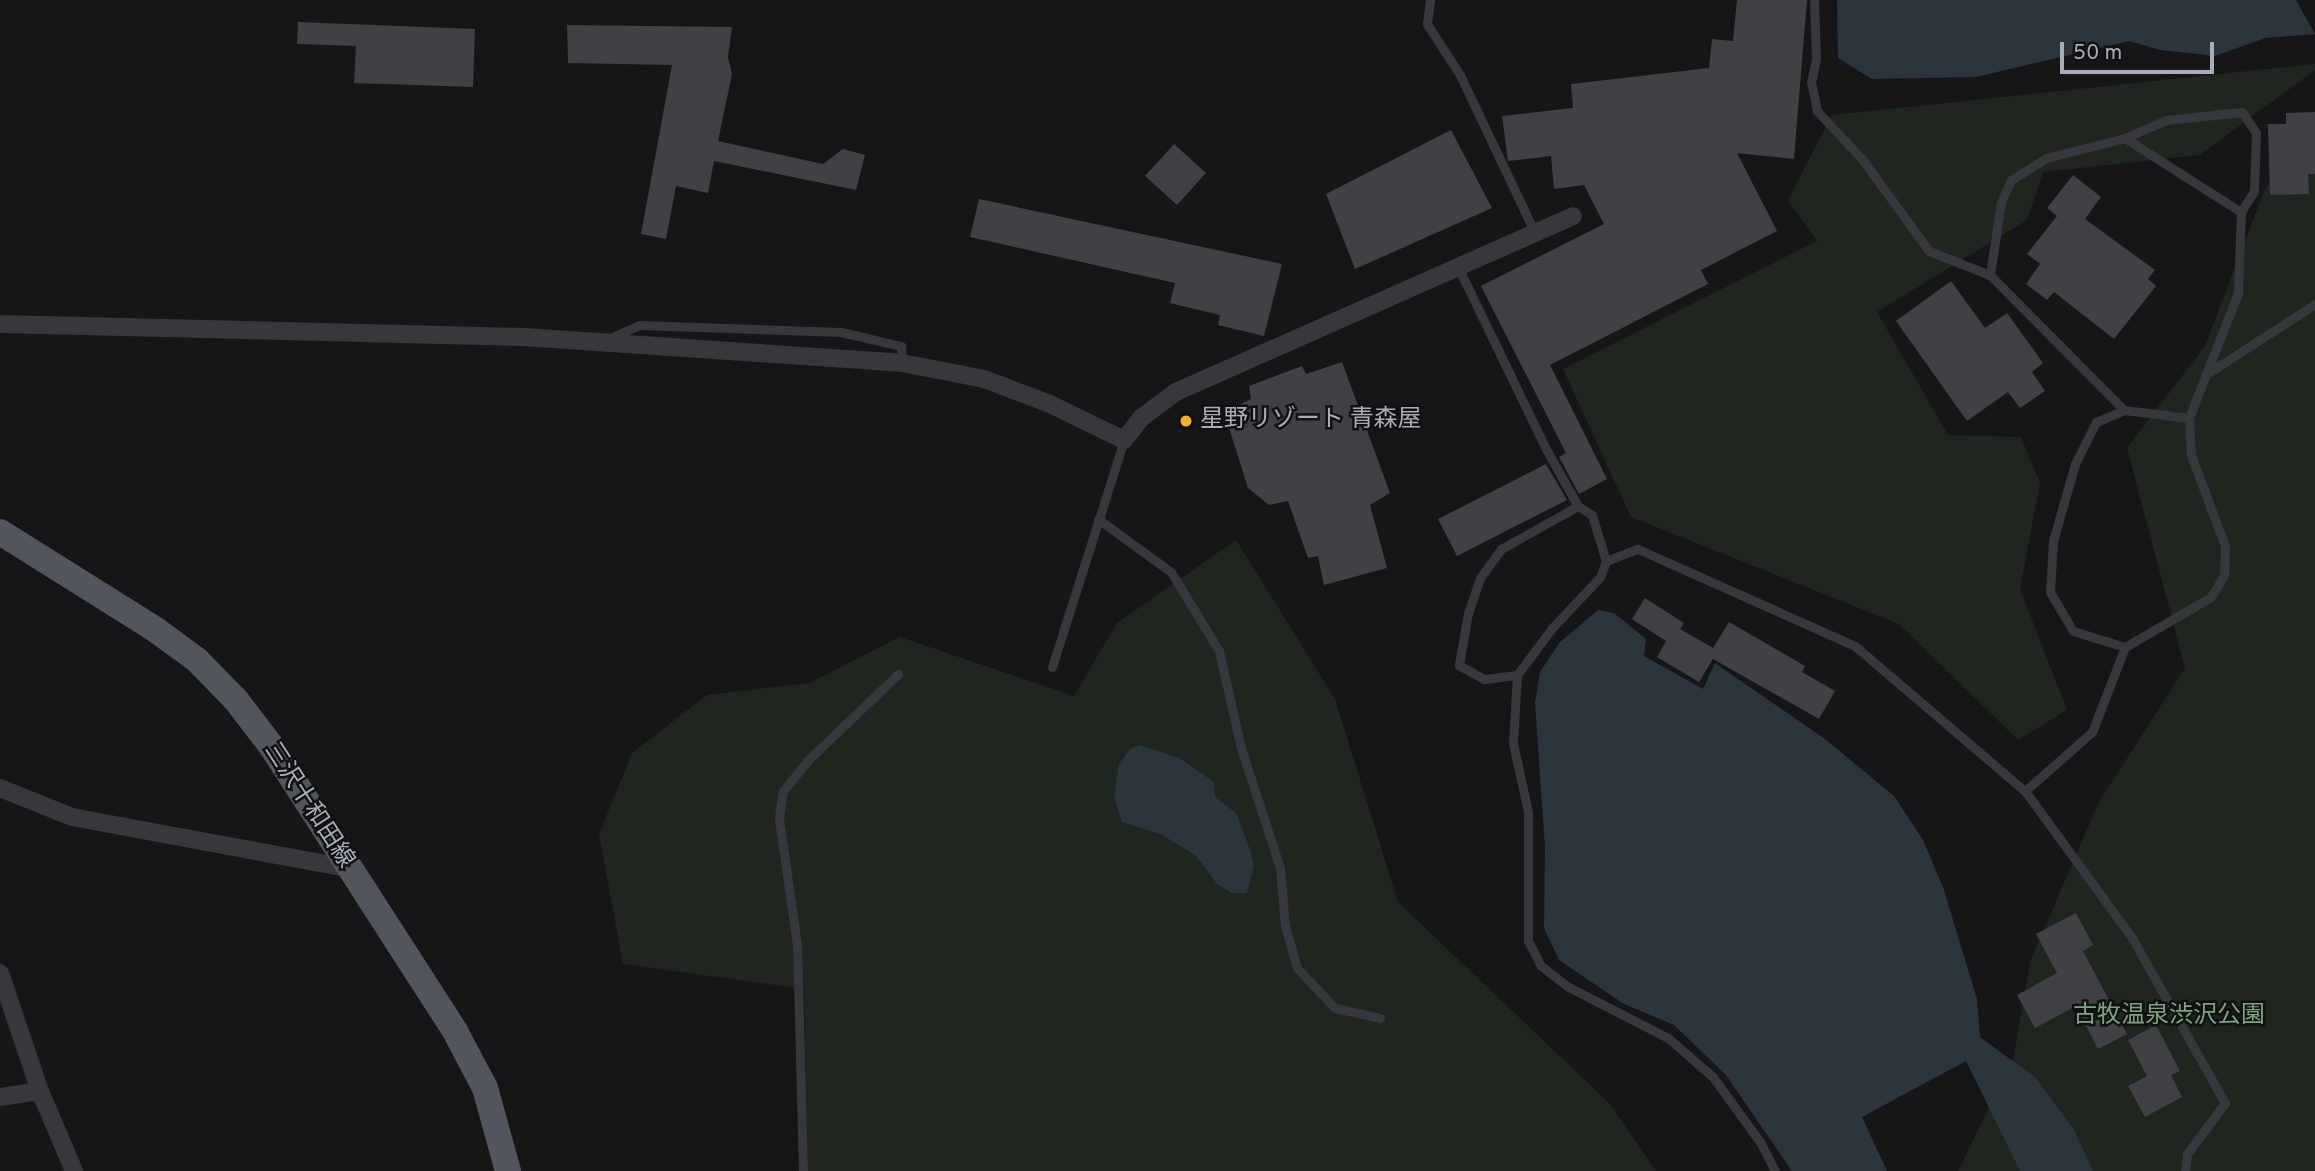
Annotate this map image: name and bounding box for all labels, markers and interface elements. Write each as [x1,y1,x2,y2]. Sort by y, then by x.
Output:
scale bar [2063,28,2217,72]
text: 50 m [2073,40,2122,67]
place label: 星野リゾート 青森屋 [1200,407,1422,435]
marker: 星野リゾート 青森屋 [1178,413,1194,429]
street label: 三沢十和田線 [257,738,359,874]
park label: 古牧温泉渋沢公園 [2073,1003,2265,1031]

